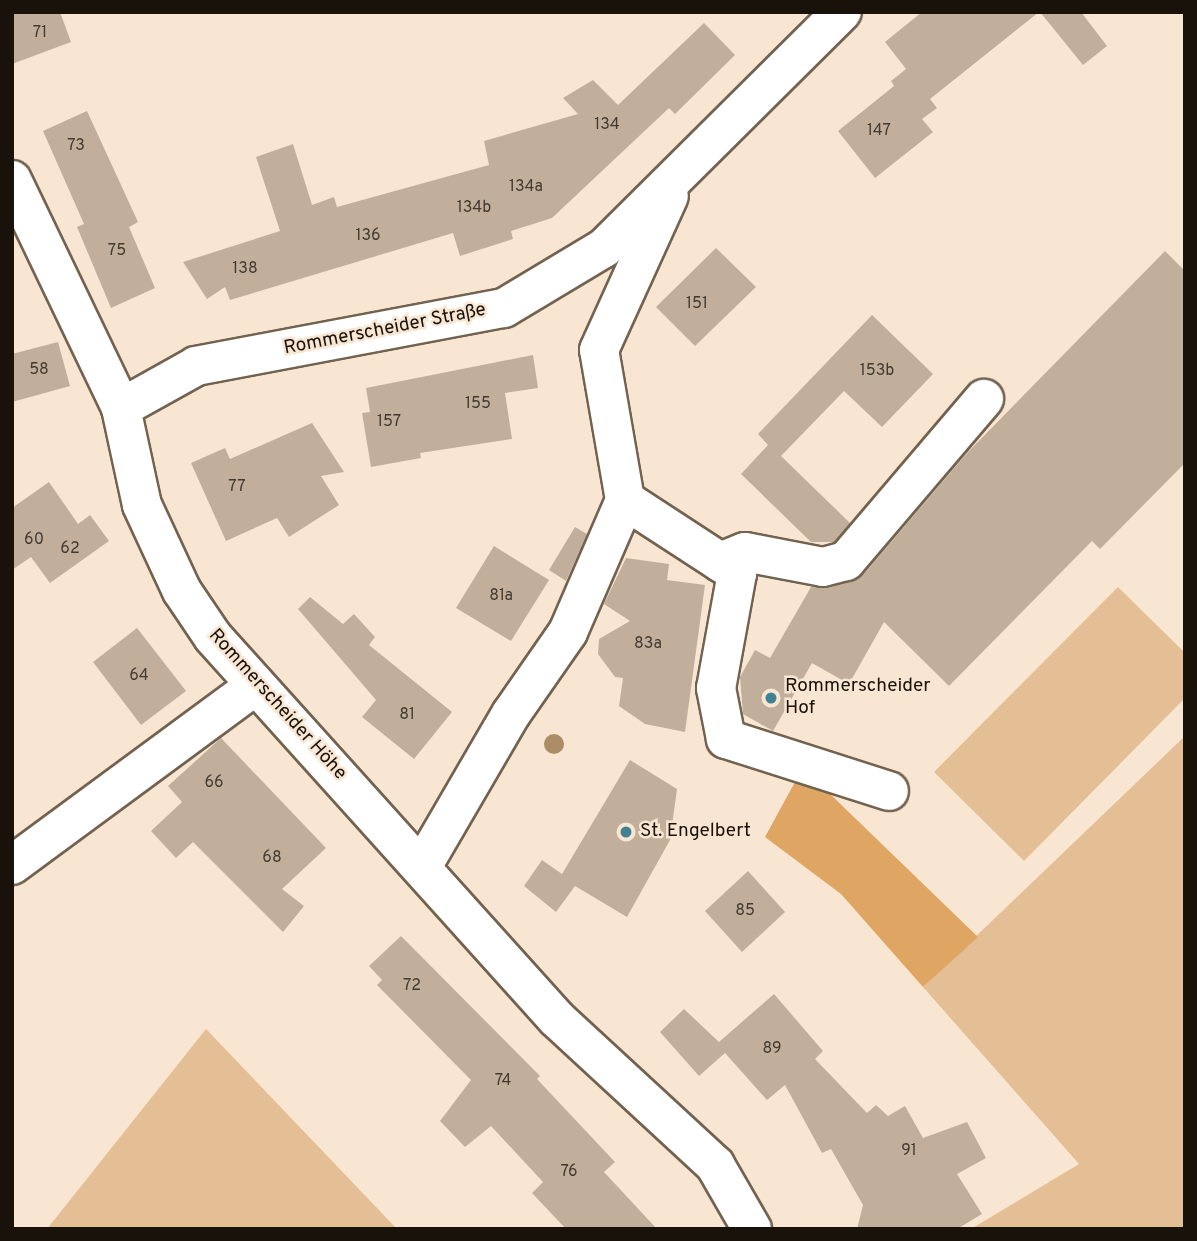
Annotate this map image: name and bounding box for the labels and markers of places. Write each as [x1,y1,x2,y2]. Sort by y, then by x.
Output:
place label: Rommerscheider Hof [785,676,931,720]
marker: Rommerscheider Hof [763,690,779,706]
place label: St. Engelbert [640,821,751,843]
marker: St. Engelbert [618,824,634,840]

